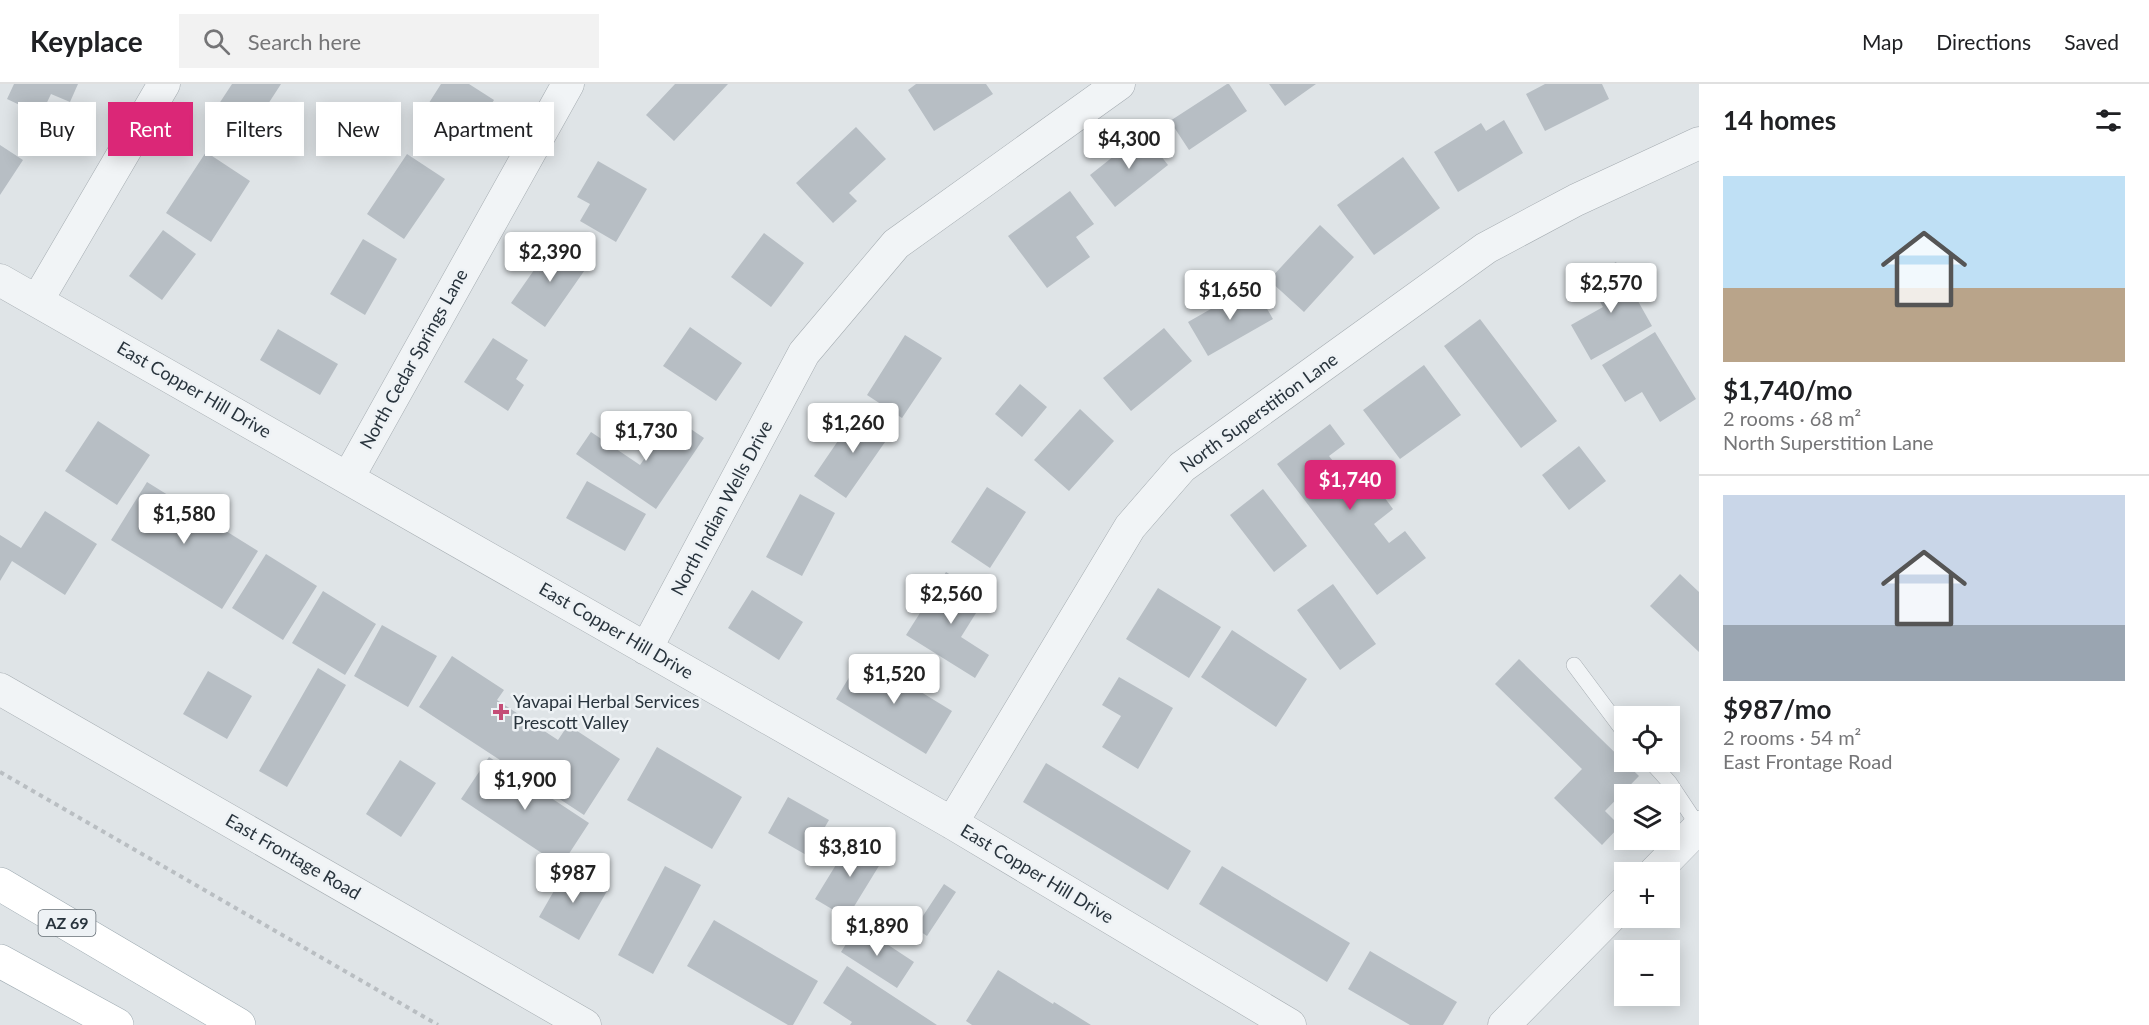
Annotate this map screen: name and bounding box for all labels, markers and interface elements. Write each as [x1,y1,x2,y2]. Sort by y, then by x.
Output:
search box [179,14,599,68]
text: Keyplace [30,24,143,58]
icon: search [200,25,233,58]
text: Search here [248,28,361,55]
text: Map [1862,29,1903,54]
text: Directions [1936,29,2031,54]
text: Saved [2064,29,2119,54]
chip: Buy [18,102,96,156]
chip: Rent [108,102,193,156]
chip: Filters [205,102,304,156]
chip: New [316,102,401,156]
chip: Apartment [413,102,554,156]
text: 14 homes [1723,104,1836,136]
icon: filters [2092,104,2125,137]
pin: $4,300 [1080,119,1178,170]
text: $4,300 [1098,126,1160,150]
icon: home [1870,215,1978,323]
pin: $2,390 [501,232,599,283]
text: $2,390 [519,239,581,263]
pin: $2,570 [1562,263,1660,314]
street label: North Cedar Springs Lane [354,265,472,452]
pin: $1,650 [1181,270,1279,321]
text: $2,570 [1580,270,1642,294]
text: $1,650 [1199,277,1261,301]
street label: East Copper Hill Drive [113,336,276,442]
street label: North Superstition Lane [1175,348,1342,477]
text: $1,740/mo [1723,374,1853,406]
pin: $1,260 [804,403,902,454]
text: 2 rooms · 68 m² [1723,406,1861,430]
text: $1,260 [822,410,884,434]
pin: $1,730 [597,411,695,462]
street label: North Indian Wells Drive [666,416,777,599]
text: $1,730 [615,418,677,442]
text: North Superstition Lane [1723,430,1934,454]
pin: $1,740 [1301,460,1399,511]
text: $1,740 [1319,467,1381,491]
pin: $1,580 [135,494,233,545]
text: $1,580 [153,501,215,525]
icon: home [1870,534,1978,642]
pin: $2,560 [902,574,1000,625]
street label: East Copper Hill Drive [535,577,698,683]
text: $2,560 [920,581,982,605]
pin: $1,520 [845,654,943,705]
text: $1,520 [863,661,925,685]
place label: Yavapai Herbal Services Prescott Valley [513,690,700,733]
text: $987/mo [1723,693,1831,725]
marker: Yavapai Herbal Services Prescott Valley [494,705,508,719]
map controls [1614,706,1680,1006]
button: locate [1614,706,1680,772]
text: 2 rooms · 54 m² [1723,725,1861,749]
text: East Frontage Road [1723,749,1892,773]
pin: $1,900 [476,760,574,811]
text: $1,900 [494,767,556,791]
button: layers [1614,784,1680,850]
street label: East Frontage Road [222,808,365,904]
street label: East Copper Hill Drive [957,819,1118,928]
pin: $3,810 [801,827,899,878]
text: $3,810 [819,834,881,858]
pin: $987 [537,853,609,904]
text: $987 [550,860,596,884]
button: + [1614,862,1680,928]
pin: $1,890 [828,906,926,957]
road number: AZ 69 [38,910,96,936]
text: $1,890 [846,913,908,937]
button: − [1614,940,1680,1006]

